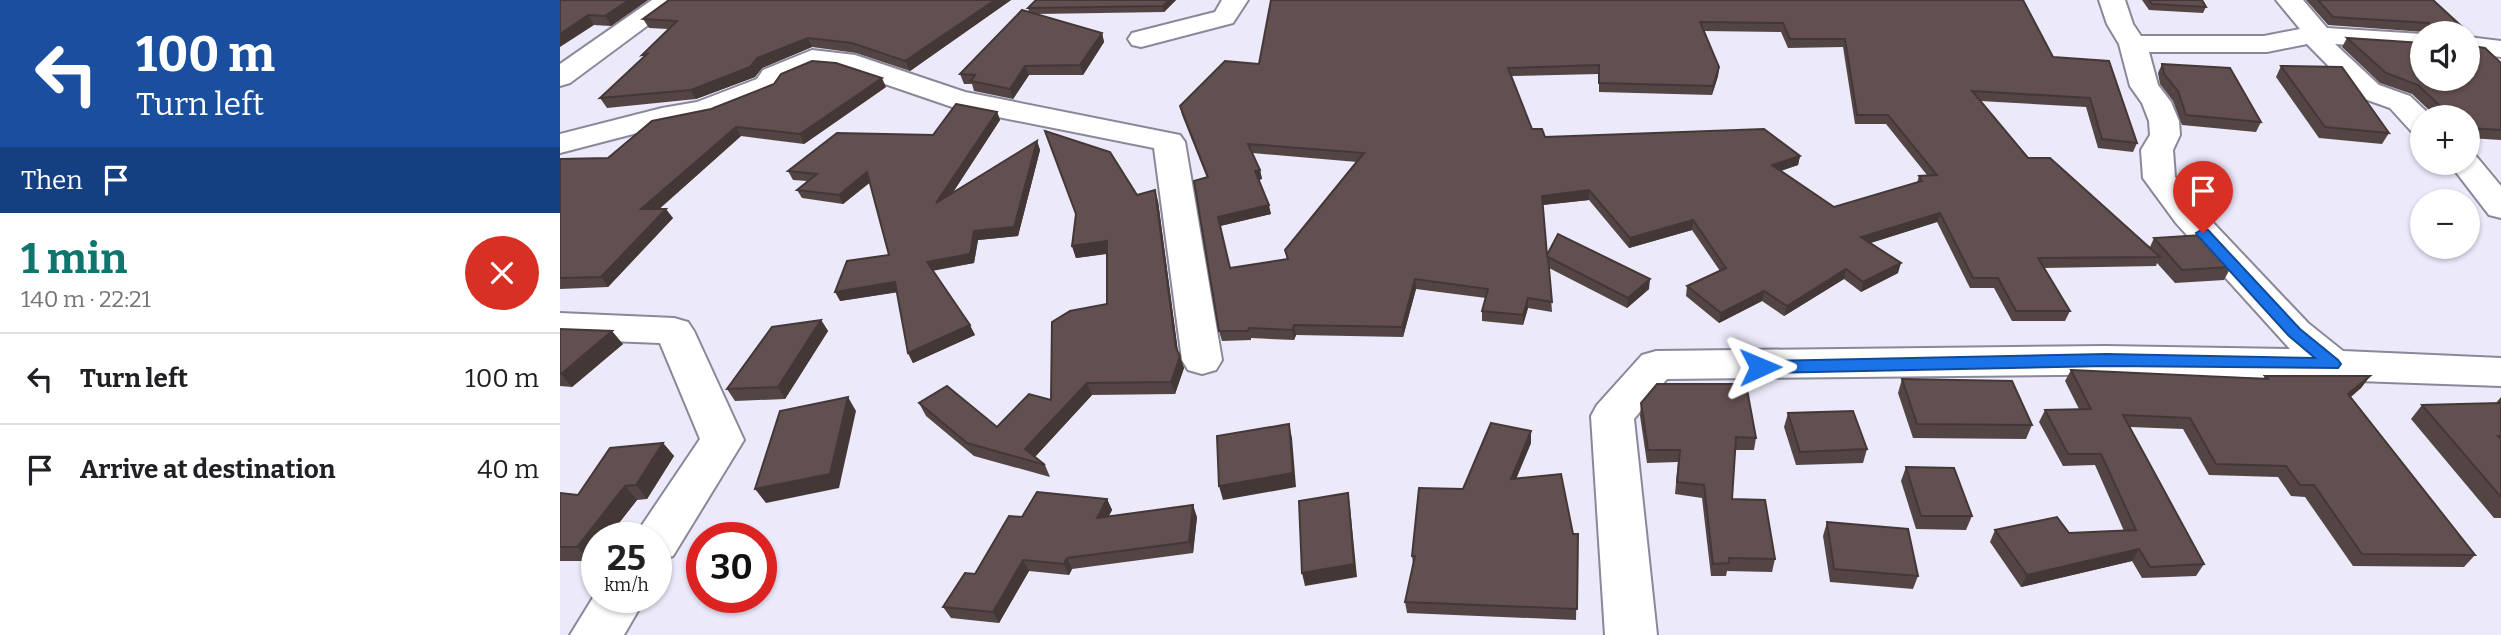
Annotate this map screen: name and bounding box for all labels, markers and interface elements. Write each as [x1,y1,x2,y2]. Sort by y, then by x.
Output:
map controls [2410,21,2480,259]
button: sound [2410,21,2480,91]
text: 100 m [136,25,275,84]
icon: left [21,28,112,119]
text: Turn left [136,85,264,123]
button: + [2410,105,2480,175]
icon: arrive [97,161,135,199]
pin [2173,161,2233,233]
text: Then [21,165,83,196]
icon: arrive [2184,172,2222,210]
button: − [2410,189,2480,259]
text: 1 min [21,234,127,284]
button: close [465,236,539,310]
text: 140 m · 22:21 [21,285,151,313]
position arrow [1723,330,1797,404]
icon: left [21,360,59,398]
text: Turn left [80,363,188,394]
text: 100 m [465,363,539,394]
icon: arrive [21,451,59,489]
text: Arrive at destination [80,454,335,485]
text: 40 m [477,454,539,485]
speed limit sign: 30 [686,522,777,613]
text: 25 [607,537,646,579]
text: km/h [604,574,649,596]

